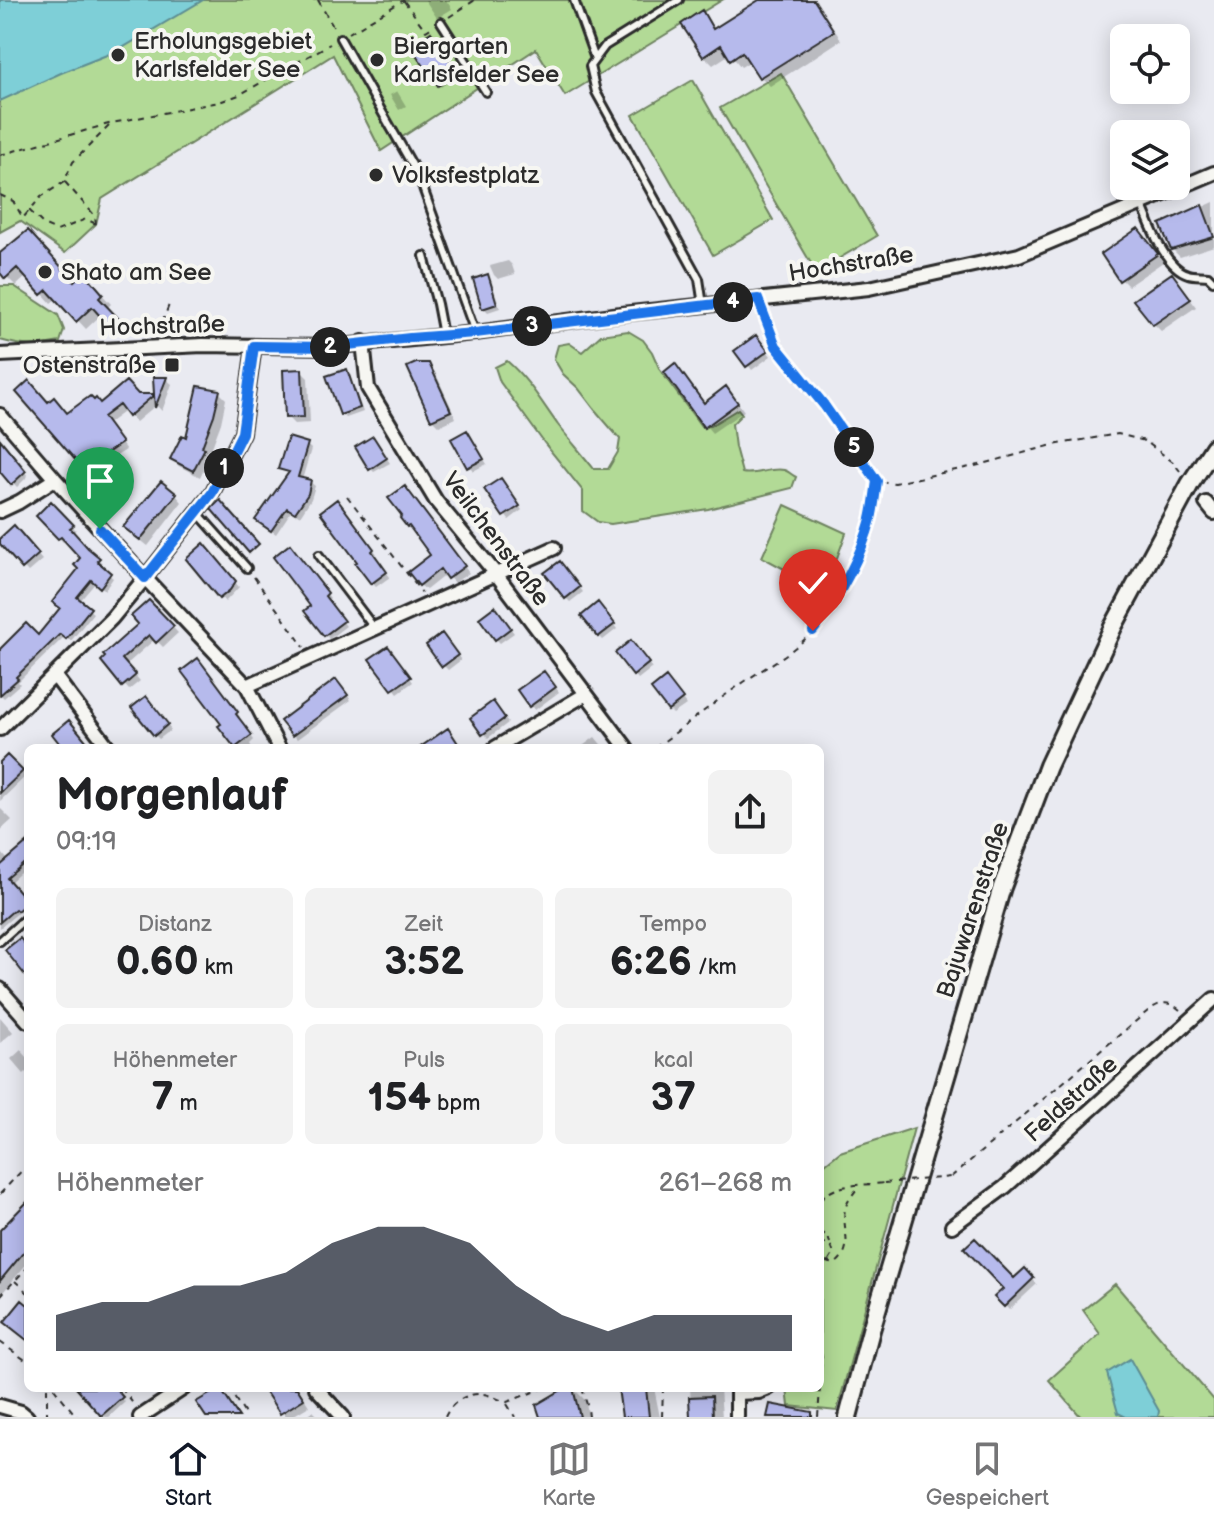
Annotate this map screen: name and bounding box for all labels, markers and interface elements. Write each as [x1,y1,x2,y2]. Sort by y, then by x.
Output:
map controls [1110,24,1190,200]
button: locate [1110,24,1190,104]
place label: Erholungsgebiet Karlsfelder See [134,27,313,84]
place label: Biergarten Karlsfelder See [393,32,559,89]
marker: Erholungsgebiet Karlsfelder See [109,46,127,64]
marker: Biergarten Karlsfelder See [368,51,386,69]
button: layers [1110,120,1190,200]
place label: Volksfestplatz [392,161,540,190]
marker: Volksfestplatz [367,166,385,184]
street label: Hochstraße [787,240,915,288]
place label: Shato am See [61,258,212,287]
marker: Shato am See [36,263,54,281]
pin: 4 [713,282,753,322]
text: 4 [727,288,739,315]
pin: 3 [512,306,552,346]
street label: Hochstraße [99,309,225,343]
text: 3 [526,312,538,339]
pin: 2 [310,327,350,367]
text: 2 [323,333,337,360]
place label: Ostenstraße [23,351,156,380]
marker: Ostenstraße [163,356,181,374]
pin: 5 [834,427,874,467]
text: 5 [848,433,860,460]
pin [66,447,134,529]
pin: 1 [204,448,244,488]
text: 1 [219,454,229,481]
icon: arrive [78,459,122,503]
street label: Veilchenstraße [436,466,556,612]
pin [779,549,847,631]
icon: check [791,561,835,605]
text: Morgenlauf [56,770,288,823]
button: share [708,770,792,854]
street label: Bajuwarenstraße [931,818,1015,1002]
text: 09:19 [56,827,117,858]
text: Distanz [138,911,211,938]
text: Zeit [405,911,443,938]
text: Tempo [640,911,707,938]
text: 0.60 [116,938,199,986]
text: 3:52 [384,938,464,986]
text: 6:26 [610,938,692,986]
text: km [199,954,234,981]
text: /km [692,954,737,981]
text: Höhenmeter [112,1047,237,1074]
text: Puls [403,1047,445,1074]
text: kcal [654,1047,693,1074]
street label: Feldstraße [1018,1050,1124,1148]
text: 7 [152,1074,174,1122]
text: 154 [368,1074,431,1122]
text: 37 [651,1074,696,1122]
text: m [174,1090,198,1117]
text: bpm [431,1090,480,1117]
text: Höhenmeter [56,1168,203,1199]
text: 261–268 m [659,1168,792,1199]
tab: Start [165,1437,212,1512]
tab: Karte [542,1437,596,1512]
tab: Gespeichert [926,1437,1049,1512]

